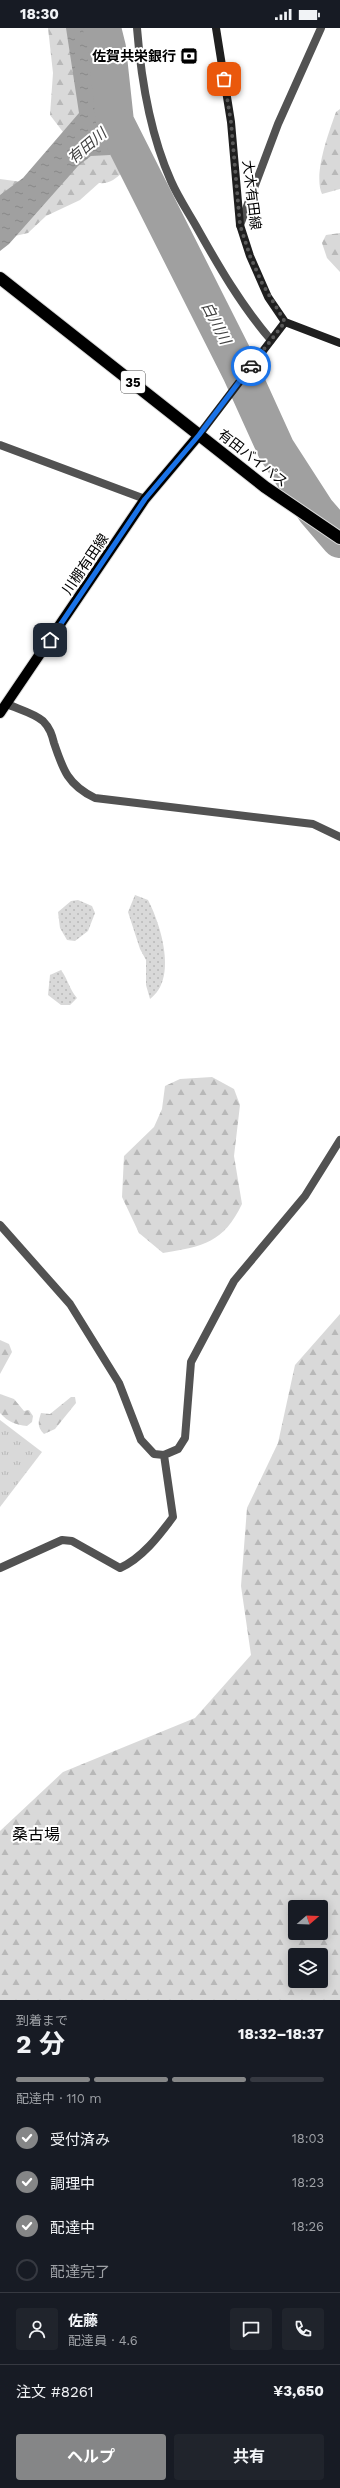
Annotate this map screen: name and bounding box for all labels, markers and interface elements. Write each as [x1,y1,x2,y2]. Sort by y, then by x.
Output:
text: 18:30 [20,5,59,23]
bank icon: 佐賀共栄銀行 [179,46,199,66]
place label: 佐賀共栄銀行 [92,48,176,64]
pin [207,62,241,96]
icon: bag [213,68,235,90]
water label: 有田川 [64,123,112,167]
street label: 大木有田線 [240,159,264,231]
water label: 白川川 [198,299,235,349]
courier [231,346,271,386]
icon: car [240,355,262,377]
road number: 35 [121,371,145,393]
street label: 有田バイパス [215,426,291,490]
street label: 川棚有田線 [59,531,111,597]
pin [33,623,67,657]
icon: home [39,629,61,651]
district label: 桑古場 [12,1825,60,1844]
north arrow [288,1900,328,1940]
map controls [288,1900,328,1988]
button: layers [288,1948,328,1988]
text: 到着まで [16,2013,68,2028]
text: 18:32–18:37 [238,2025,324,2043]
text: 2 分 [16,2029,65,2059]
text: 配達中 · 110 m [16,2091,102,2106]
icon: check [16,2127,38,2149]
text: 受付済み [50,2131,110,2149]
text: 18:03 [292,2131,324,2146]
icon: check [16,2171,38,2193]
text: 調理中 [50,2175,95,2193]
text: 18:23 [292,2175,324,2190]
icon: check [16,2215,38,2237]
text: 配達中 [50,2219,95,2237]
text: 18:26 [292,2219,324,2234]
text: 配達完了 [50,2263,110,2281]
button: person [16,2308,58,2350]
button: chat [230,2308,272,2350]
button: phone [282,2308,324,2350]
text: 佐藤 [68,2312,98,2330]
text: 配達員 · 4.6 [68,2333,138,2348]
text: ¥3,650 [273,2382,324,2400]
text: 注文 #8261 [16,2383,94,2401]
button: ヘルプ [16,2434,166,2480]
button: 共有 [174,2434,324,2480]

